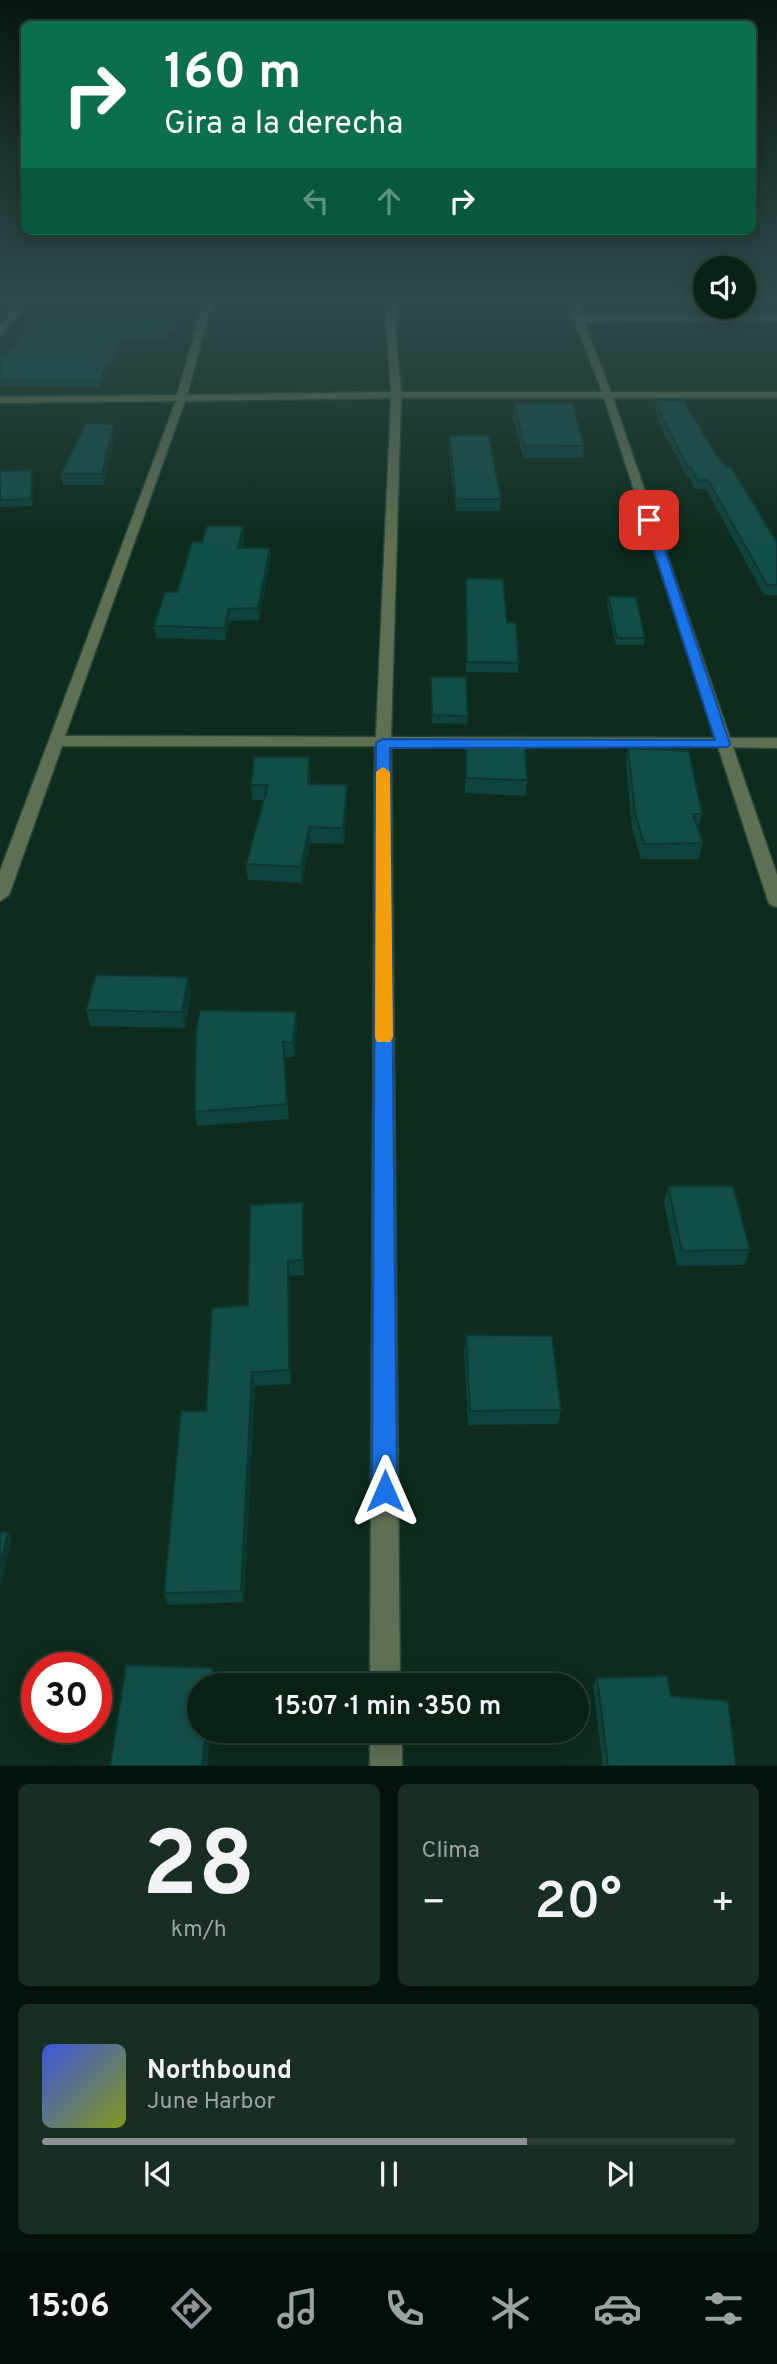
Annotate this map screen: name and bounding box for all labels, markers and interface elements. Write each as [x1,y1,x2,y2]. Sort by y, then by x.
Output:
text: 160 m [164,44,301,106]
icon: right [49,49,140,140]
text: Gira a la derecha [164,105,403,145]
icon: left [297,182,335,220]
icon: ahead [370,182,408,220]
icon: right [443,182,481,220]
map controls [693,256,756,319]
button: sound [693,256,756,319]
pin [619,490,679,550]
icon: arrive [630,501,668,539]
position arrow [348,1454,422,1528]
speed limit sign: 30 [21,1652,112,1743]
text: 15:07 · 1 min · 350 m [275,1691,501,1724]
text: 28 [142,1813,255,1928]
text: Clima [422,1837,480,1866]
text: 20° [535,1871,622,1937]
text: − [422,1880,446,1929]
text: + [710,1880,735,1929]
text: km/h [171,1916,227,1945]
text: Northbound [147,2055,292,2088]
text: June Harbor [147,2088,275,2117]
icon: previous [139,2155,177,2193]
icon: pause [370,2155,408,2193]
icon: next [601,2155,639,2193]
icon: directions [167,2284,216,2333]
icon: music [273,2284,322,2333]
icon: phone [380,2284,429,2333]
icon: climate [486,2284,535,2333]
icon: car [593,2284,642,2333]
icon: filters [699,2284,748,2333]
text: 15:06 [29,2288,110,2328]

